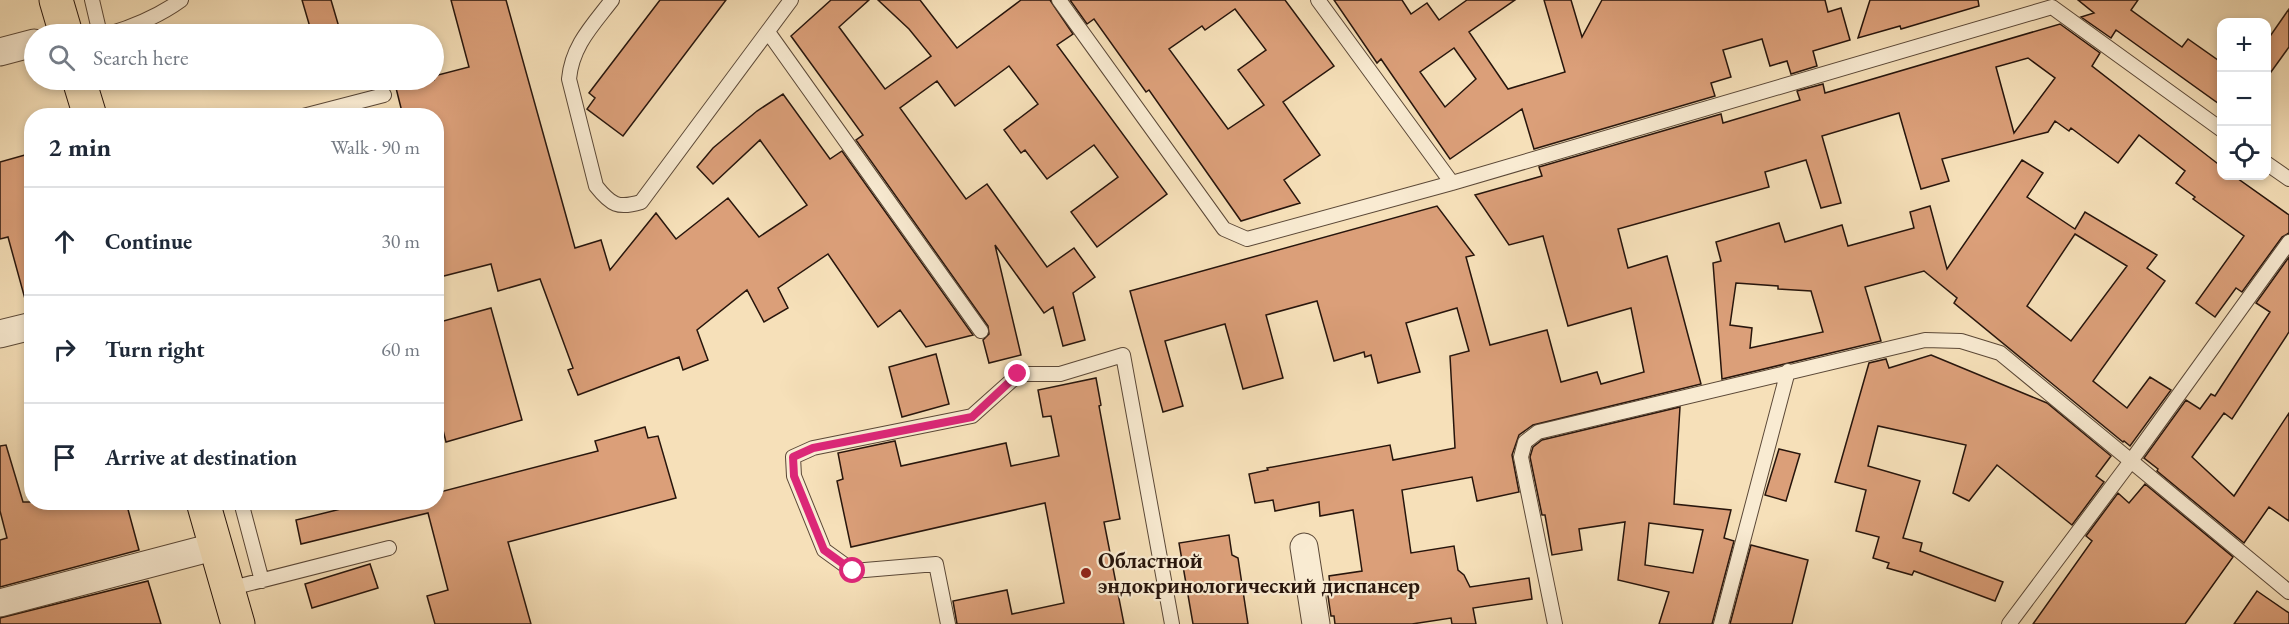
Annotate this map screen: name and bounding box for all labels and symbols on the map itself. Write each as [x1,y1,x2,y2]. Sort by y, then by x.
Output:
route end [1004,360,1030,386]
place label: Областной эндокринологический диспансер [1098,546,1420,600]
route start [839,557,865,583]
marker: Областной эндокринологический диспансер [1079,566,1093,580]

